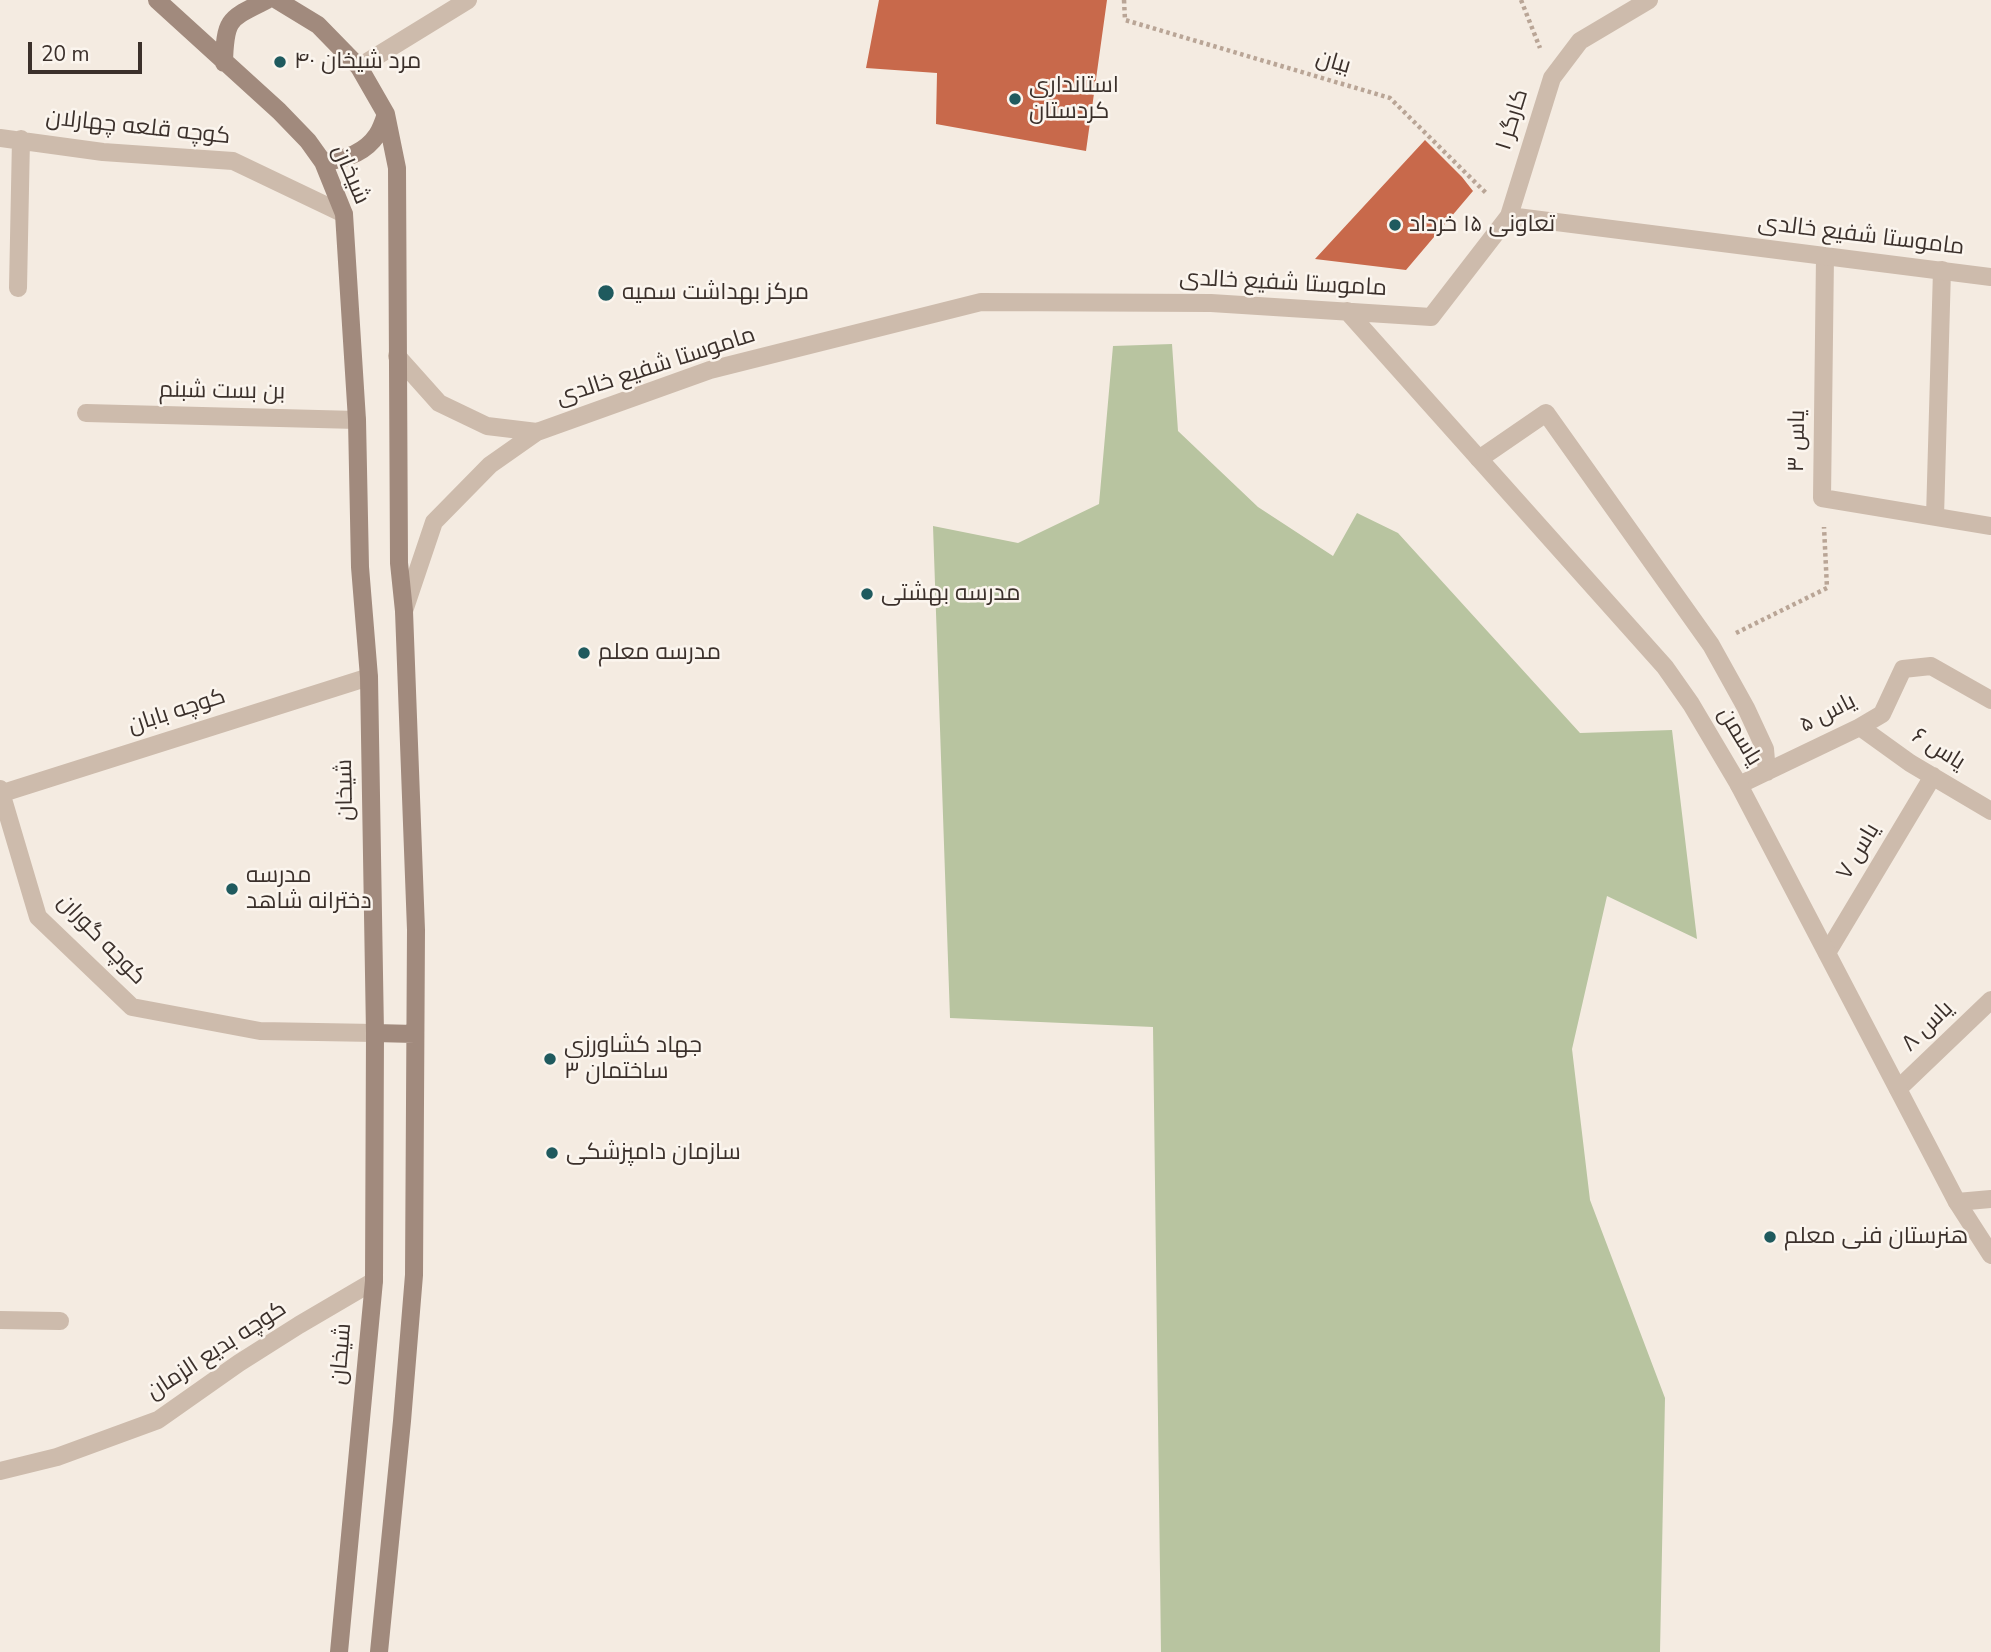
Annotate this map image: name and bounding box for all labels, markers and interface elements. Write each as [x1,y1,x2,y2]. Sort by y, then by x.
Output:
scale bar [32,28,145,72]
text: 20 m [41,40,90,68]
street label: بیان [1312,45,1354,81]
place label: ۴۰ مرد شیخان [294,48,421,76]
marker: ۴۰ مرد شیخان [272,54,288,70]
place label: استانداری کردستان [1029,72,1119,126]
street label: کارگر ۱ [1491,86,1535,154]
marker: استانداری کردستان [1007,91,1023,107]
street label: کوچه قلعه چهارلان [44,105,232,151]
street label: شیخان [325,141,375,209]
street label: ماموستا شفیع خالدی [1756,210,1966,262]
place label: تعاونی ۱۵ خرداد [1409,211,1555,239]
marker: تعاونی ۱۵ خرداد [1387,217,1403,233]
street label: ماموستا شفیع خالدی [1179,265,1387,303]
place label: مرکز بهداشت سمیه [622,279,809,307]
marker: مرکز بهداشت سمیه [596,283,616,303]
street label: ماموستا شفیع خالدی [553,322,759,412]
street label: بن بست شبنم [159,377,285,407]
street label: یاس ۳ [1784,410,1812,472]
place label: مدرسه بهشتی [881,580,1021,608]
marker: مدرسه بهشتی [859,586,875,602]
place label: مدرسه معلم [598,639,721,667]
marker: مدرسه معلم [576,645,592,661]
street label: کوچه بابان [125,683,229,741]
street label: یاس ۵ [1795,688,1861,740]
street label: یاسمن [1711,703,1767,771]
street label: یاس ۶ [1906,723,1970,777]
street label: شیخان [332,759,360,821]
street label: یاس ۷ [1831,819,1887,885]
place label: مدرسه دخترانه شاهد [246,862,371,916]
marker: مدرسه دخترانه شاهد [224,881,240,897]
street label: کوچه گوران [51,889,151,991]
street label: یاس ۸ [1896,996,1960,1058]
place label: جهاد کشاورزی ساختمان ۳ [564,1032,702,1086]
marker: جهاد کشاورزی ساختمان ۳ [542,1051,558,1067]
place label: سازمان دامپزشکی [566,1139,741,1167]
marker: سازمان دامپزشکی [544,1145,560,1161]
place label: هنرستان فنی معلم [1784,1223,1968,1251]
marker: هنرستان فنی معلم [1762,1229,1778,1245]
street label: کوچه بدیع الزمان [142,1296,292,1406]
street label: شیخان [326,1322,358,1386]

